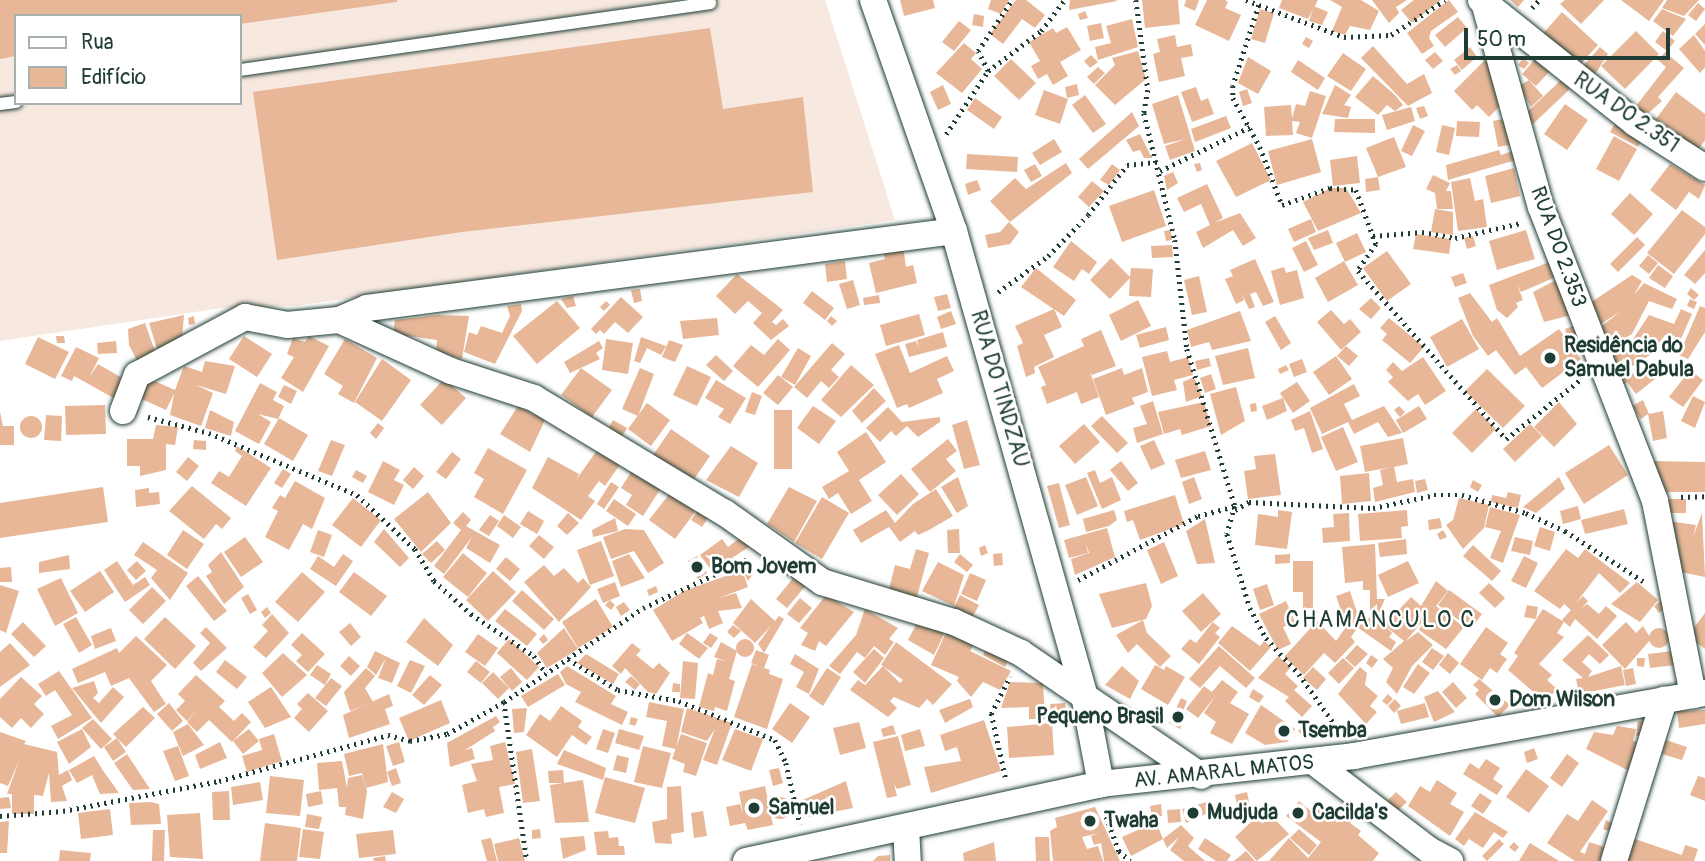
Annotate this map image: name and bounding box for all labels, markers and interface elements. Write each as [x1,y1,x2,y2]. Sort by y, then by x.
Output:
legend [14,14,242,105]
scale bar [1467,14,1674,58]
text: 50 m [1477,26,1526,53]
text: Rua [81,29,114,56]
text: Edifício [81,64,146,91]
street label: RUA DO 2.351 [1568,67,1684,159]
street label: RUA DO 2.353 [1525,183,1591,311]
street label: RUA DO TINDZAU [965,308,1033,470]
place label: Residência do Samuel Dabula [1564,333,1694,383]
marker: Residência do Samuel Dabula [1542,350,1558,366]
place label: Bom Jovem [711,554,816,580]
marker: Bom Jovem [689,559,705,575]
district label: CHAMANCULO C [1287,606,1475,634]
place label: Dom Wilson [1509,687,1615,713]
marker: Dom Wilson [1487,692,1503,708]
place label: Pequeno Brasil [1036,704,1164,730]
marker: Pequeno Brasil [1170,709,1186,725]
place label: Tsemba [1298,718,1367,744]
marker: Tsemba [1276,723,1292,739]
street label: AV. AMARAL MATOS [1133,750,1315,794]
place label: Samuel [768,795,835,821]
marker: Samuel [746,800,762,816]
place label: Mudjuda [1207,800,1278,826]
place label: Cacilda's [1312,800,1388,826]
marker: Mudjuda [1185,805,1201,821]
marker: Cacilda's [1290,805,1306,821]
place label: Twaha [1104,808,1159,834]
marker: Twaha [1082,813,1098,829]

